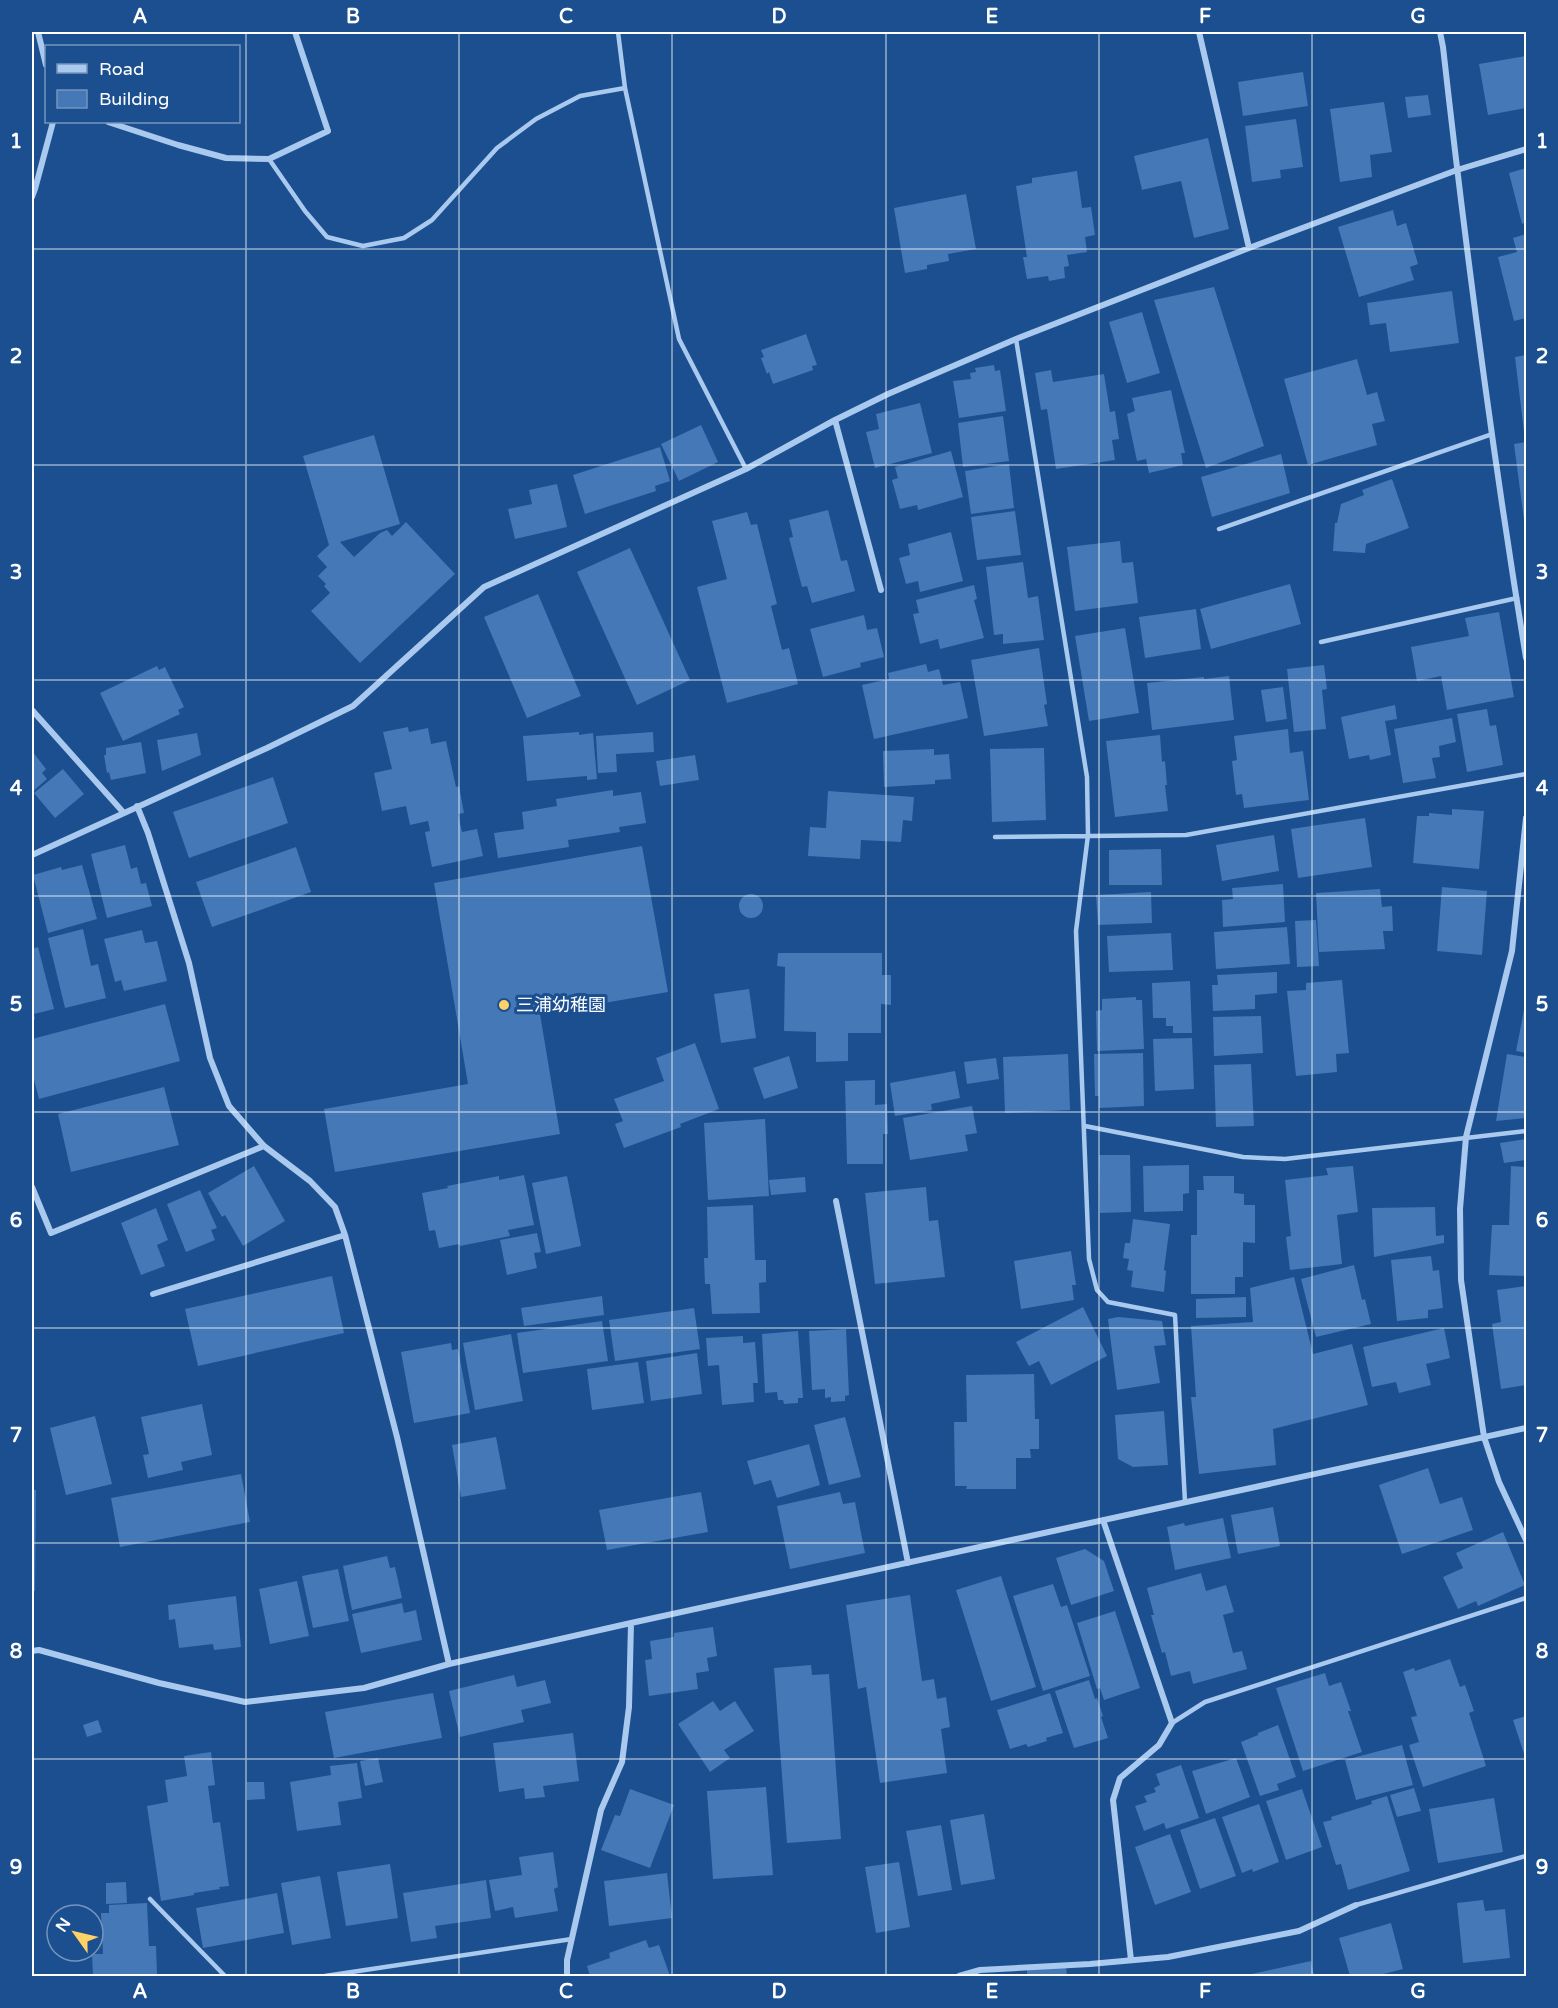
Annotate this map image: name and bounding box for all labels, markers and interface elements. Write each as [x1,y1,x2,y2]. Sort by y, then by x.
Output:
text: A [133,5,148,29]
text: B [346,5,360,29]
text: C [559,5,573,29]
text: D [771,5,787,29]
text: E [986,5,999,29]
text: F [1199,5,1211,29]
text: G [1410,5,1426,29]
legend [45,45,240,123]
text: Road [99,58,144,80]
text: Building [99,88,169,110]
text: 1 [10,130,22,154]
text: 1 [1536,130,1548,154]
text: 2 [10,345,22,369]
text: 2 [1536,345,1548,369]
text: 3 [10,561,22,585]
text: 3 [1536,561,1548,585]
text: 4 [10,777,23,801]
text: 4 [1536,777,1549,801]
text: 5 [10,993,22,1017]
text: 5 [1536,993,1548,1017]
place label: 三浦幼稚園 [516,994,606,1016]
marker: 三浦幼稚園 [497,998,511,1012]
text: 6 [10,1209,22,1233]
text: 6 [1536,1209,1548,1233]
text: 7 [10,1424,22,1448]
text: 7 [1536,1424,1548,1448]
text: 8 [10,1640,22,1664]
text: 8 [1536,1640,1548,1664]
text: 9 [10,1856,22,1880]
text: 9 [1536,1856,1548,1880]
north arrow [45,1903,105,1963]
text: N [52,1914,75,1936]
text: A [133,1980,148,2004]
text: B [346,1980,360,2004]
text: C [559,1980,573,2004]
text: D [771,1980,787,2004]
text: E [986,1980,999,2004]
text: F [1199,1980,1211,2004]
text: G [1410,1980,1426,2004]

